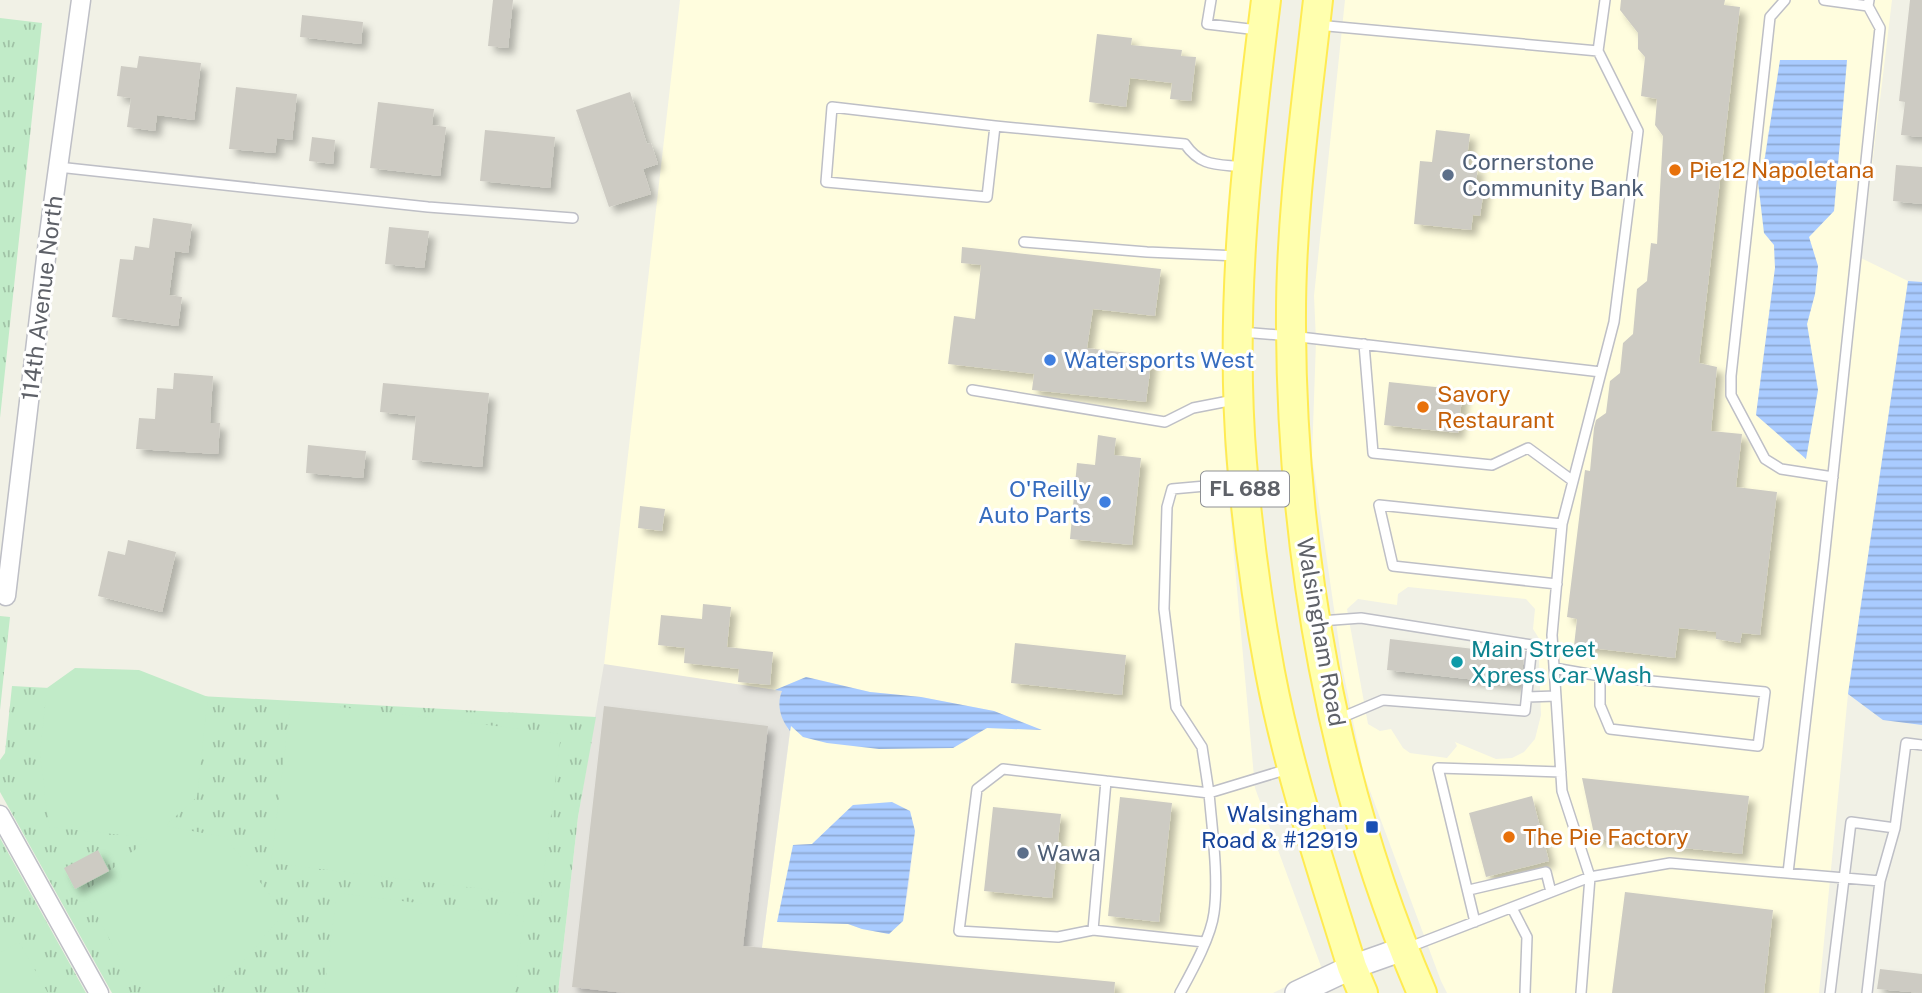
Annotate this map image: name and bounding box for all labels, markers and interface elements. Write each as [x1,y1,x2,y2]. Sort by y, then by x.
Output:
place label: Cornerstone Community Bank [1462,148,1644,201]
place label: Pie12 Napoletana [1689,156,1874,183]
marker: Pie12 Napoletana [1667,162,1683,178]
marker: Cornerstone Community Bank [1440,167,1456,183]
street label: 114th Avenue North [16,194,67,402]
place label: Watersports West [1064,346,1254,373]
marker: Watersports West [1042,352,1058,368]
place label: Savory Restaurant [1437,380,1555,433]
marker: Savory Restaurant [1415,399,1431,415]
road number: FL 688 [1201,472,1289,506]
place label: O'Reilly Auto Parts [978,475,1091,528]
marker: O'Reilly Auto Parts [1097,494,1113,510]
street label: Walsingham Road [1292,535,1351,728]
place label: Main Street Xpress Car Wash [1471,635,1652,688]
marker: Main Street Xpress Car Wash [1449,654,1465,670]
place label: Walsingham Road & #12919 [1201,800,1358,853]
marker: Walsingham Road & #12919 [1364,819,1380,835]
place label: The Pie Factory [1523,823,1689,850]
marker: The Pie Factory [1501,829,1517,845]
place label: Wawa [1037,839,1101,866]
marker: Wawa [1015,845,1031,861]

